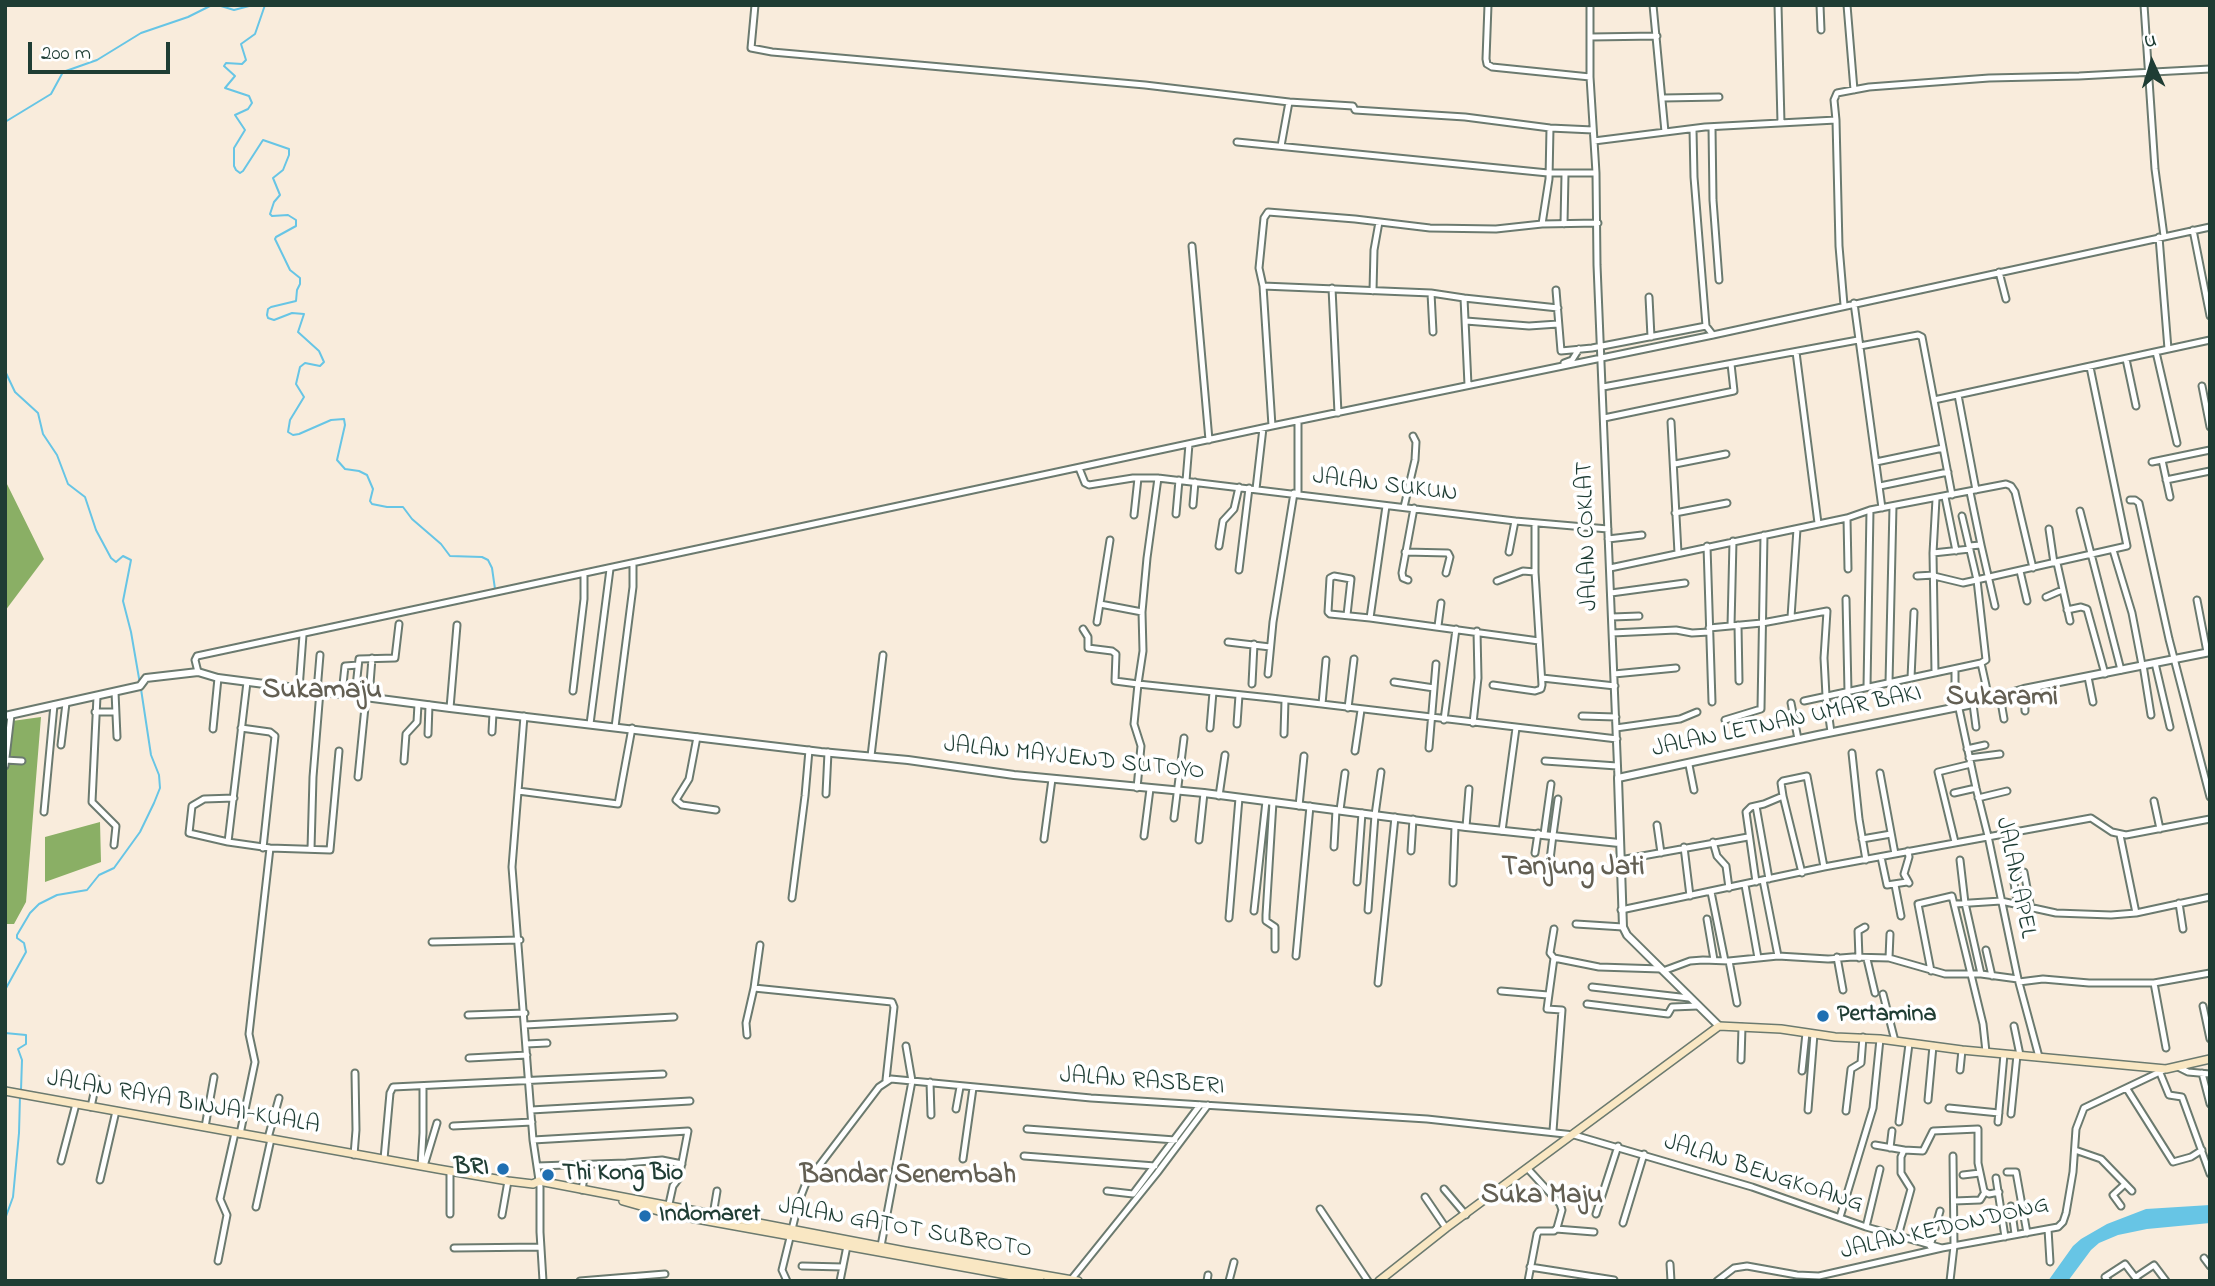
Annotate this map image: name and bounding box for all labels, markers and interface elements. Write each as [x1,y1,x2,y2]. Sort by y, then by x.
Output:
scale bar [32,28,173,72]
north arrow [2117,28,2187,98]
text: U [2144,28,2157,55]
text: 200 m [41,39,91,69]
street label: JALAN COKLAT [1572,461,1606,611]
street label: JALAN SUKUN [1311,464,1459,510]
district label: Sukamaju [262,675,382,709]
street label: JALAN LETNAN UMAR BAKI [1650,680,1924,766]
district label: Sukarami [1946,682,2058,716]
street label: JALAN MAYJEND SUTOYO [942,732,1206,788]
street label: JALAN APEL [1987,815,2041,941]
district label: Tanjung Jati [1501,852,1645,886]
place label: Pertamina [1837,1002,1936,1030]
marker: Pertamina [1815,1008,1831,1024]
street label: JALAN RASBERI [1058,1063,1226,1103]
street label: JALAN RAYA BINJAI-KUALA [44,1066,322,1142]
street label: JALAN BENGKOANG [1660,1129,1866,1221]
place label: BRI [454,1155,489,1183]
district label: Bandar Senembah [800,1160,1016,1194]
marker: BRI [495,1161,511,1177]
place label: Thi Kong Bio [562,1161,683,1189]
marker: Thi Kong Bio [540,1167,556,1183]
district label: Suka Maju [1481,1180,1603,1214]
street label: JALAN KEDONDONG [1838,1192,2052,1268]
street label: JALAN GATOT SUBROTO [776,1194,1034,1266]
place label: Indomaret [659,1202,760,1230]
marker: Indomaret [637,1208,653,1224]

